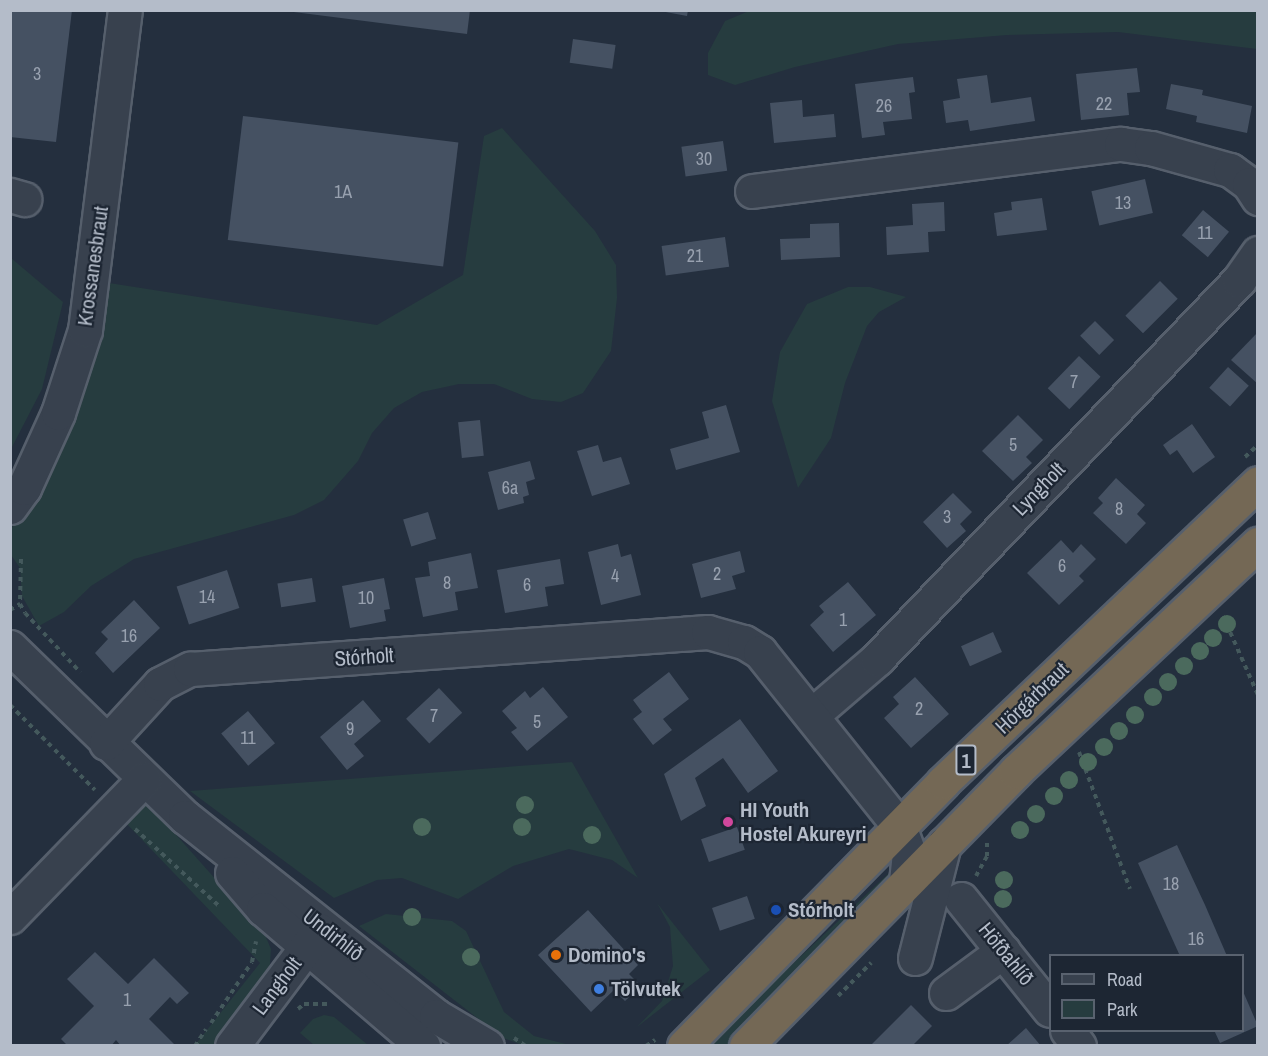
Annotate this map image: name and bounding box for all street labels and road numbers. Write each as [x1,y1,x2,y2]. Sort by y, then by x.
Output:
street label: Krossanesbraut [72,205,114,327]
street label: Lyngholt [1008,457,1070,521]
street label: Stórholt [334,642,394,672]
street label: Hörgárbraut [990,657,1074,739]
road number: 1 [954,743,978,777]
street label: Undirhlíð [298,904,368,966]
street label: Höfðahlíð [973,917,1039,991]
street label: Langholt [247,952,307,1020]

